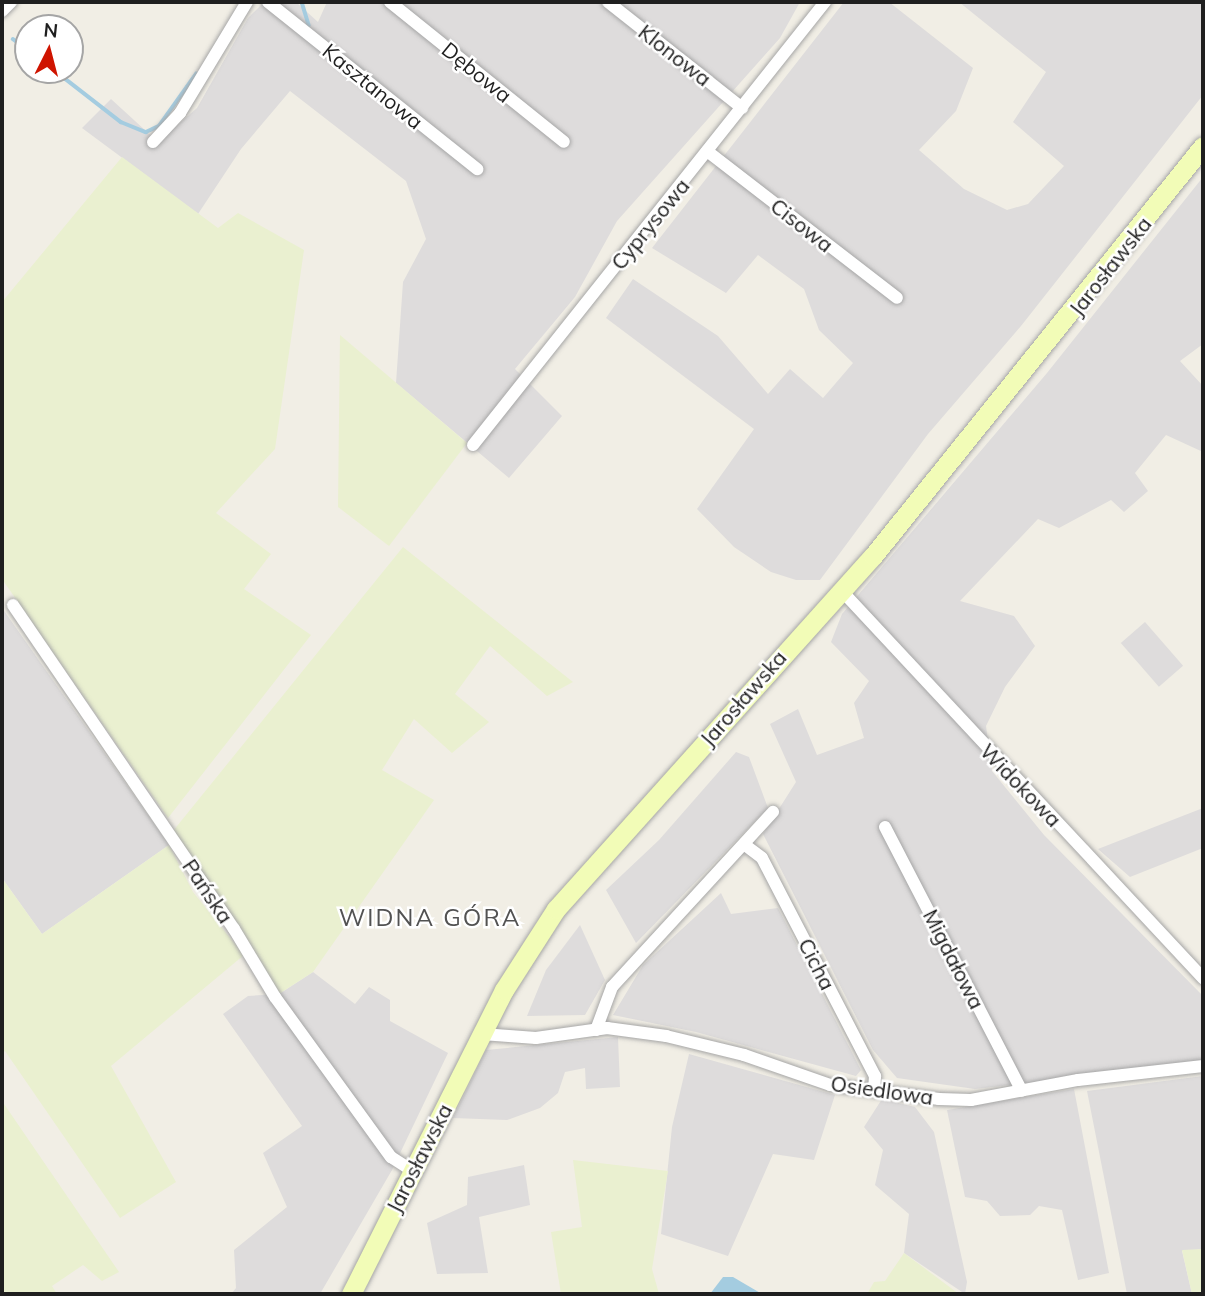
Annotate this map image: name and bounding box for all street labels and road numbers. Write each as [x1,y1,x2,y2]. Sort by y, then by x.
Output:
street label: Klonowa [634,19,716,91]
street label: Dębowa [437,36,517,108]
street label: Kasztanowa [318,38,428,134]
street label: Cyprysowa [606,173,694,275]
street label: Cisowa [766,193,838,257]
street label: Jarosławska [1064,211,1156,321]
street label: Jarosławska [695,645,791,751]
street label: Widokowa [975,738,1067,832]
street label: Pańska [177,854,239,928]
street label: Migdałowa [918,905,990,1013]
street label: Cicha [793,934,841,994]
street label: Osiedlowa [829,1070,935,1110]
street label: Jarosławska [381,1099,457,1217]

